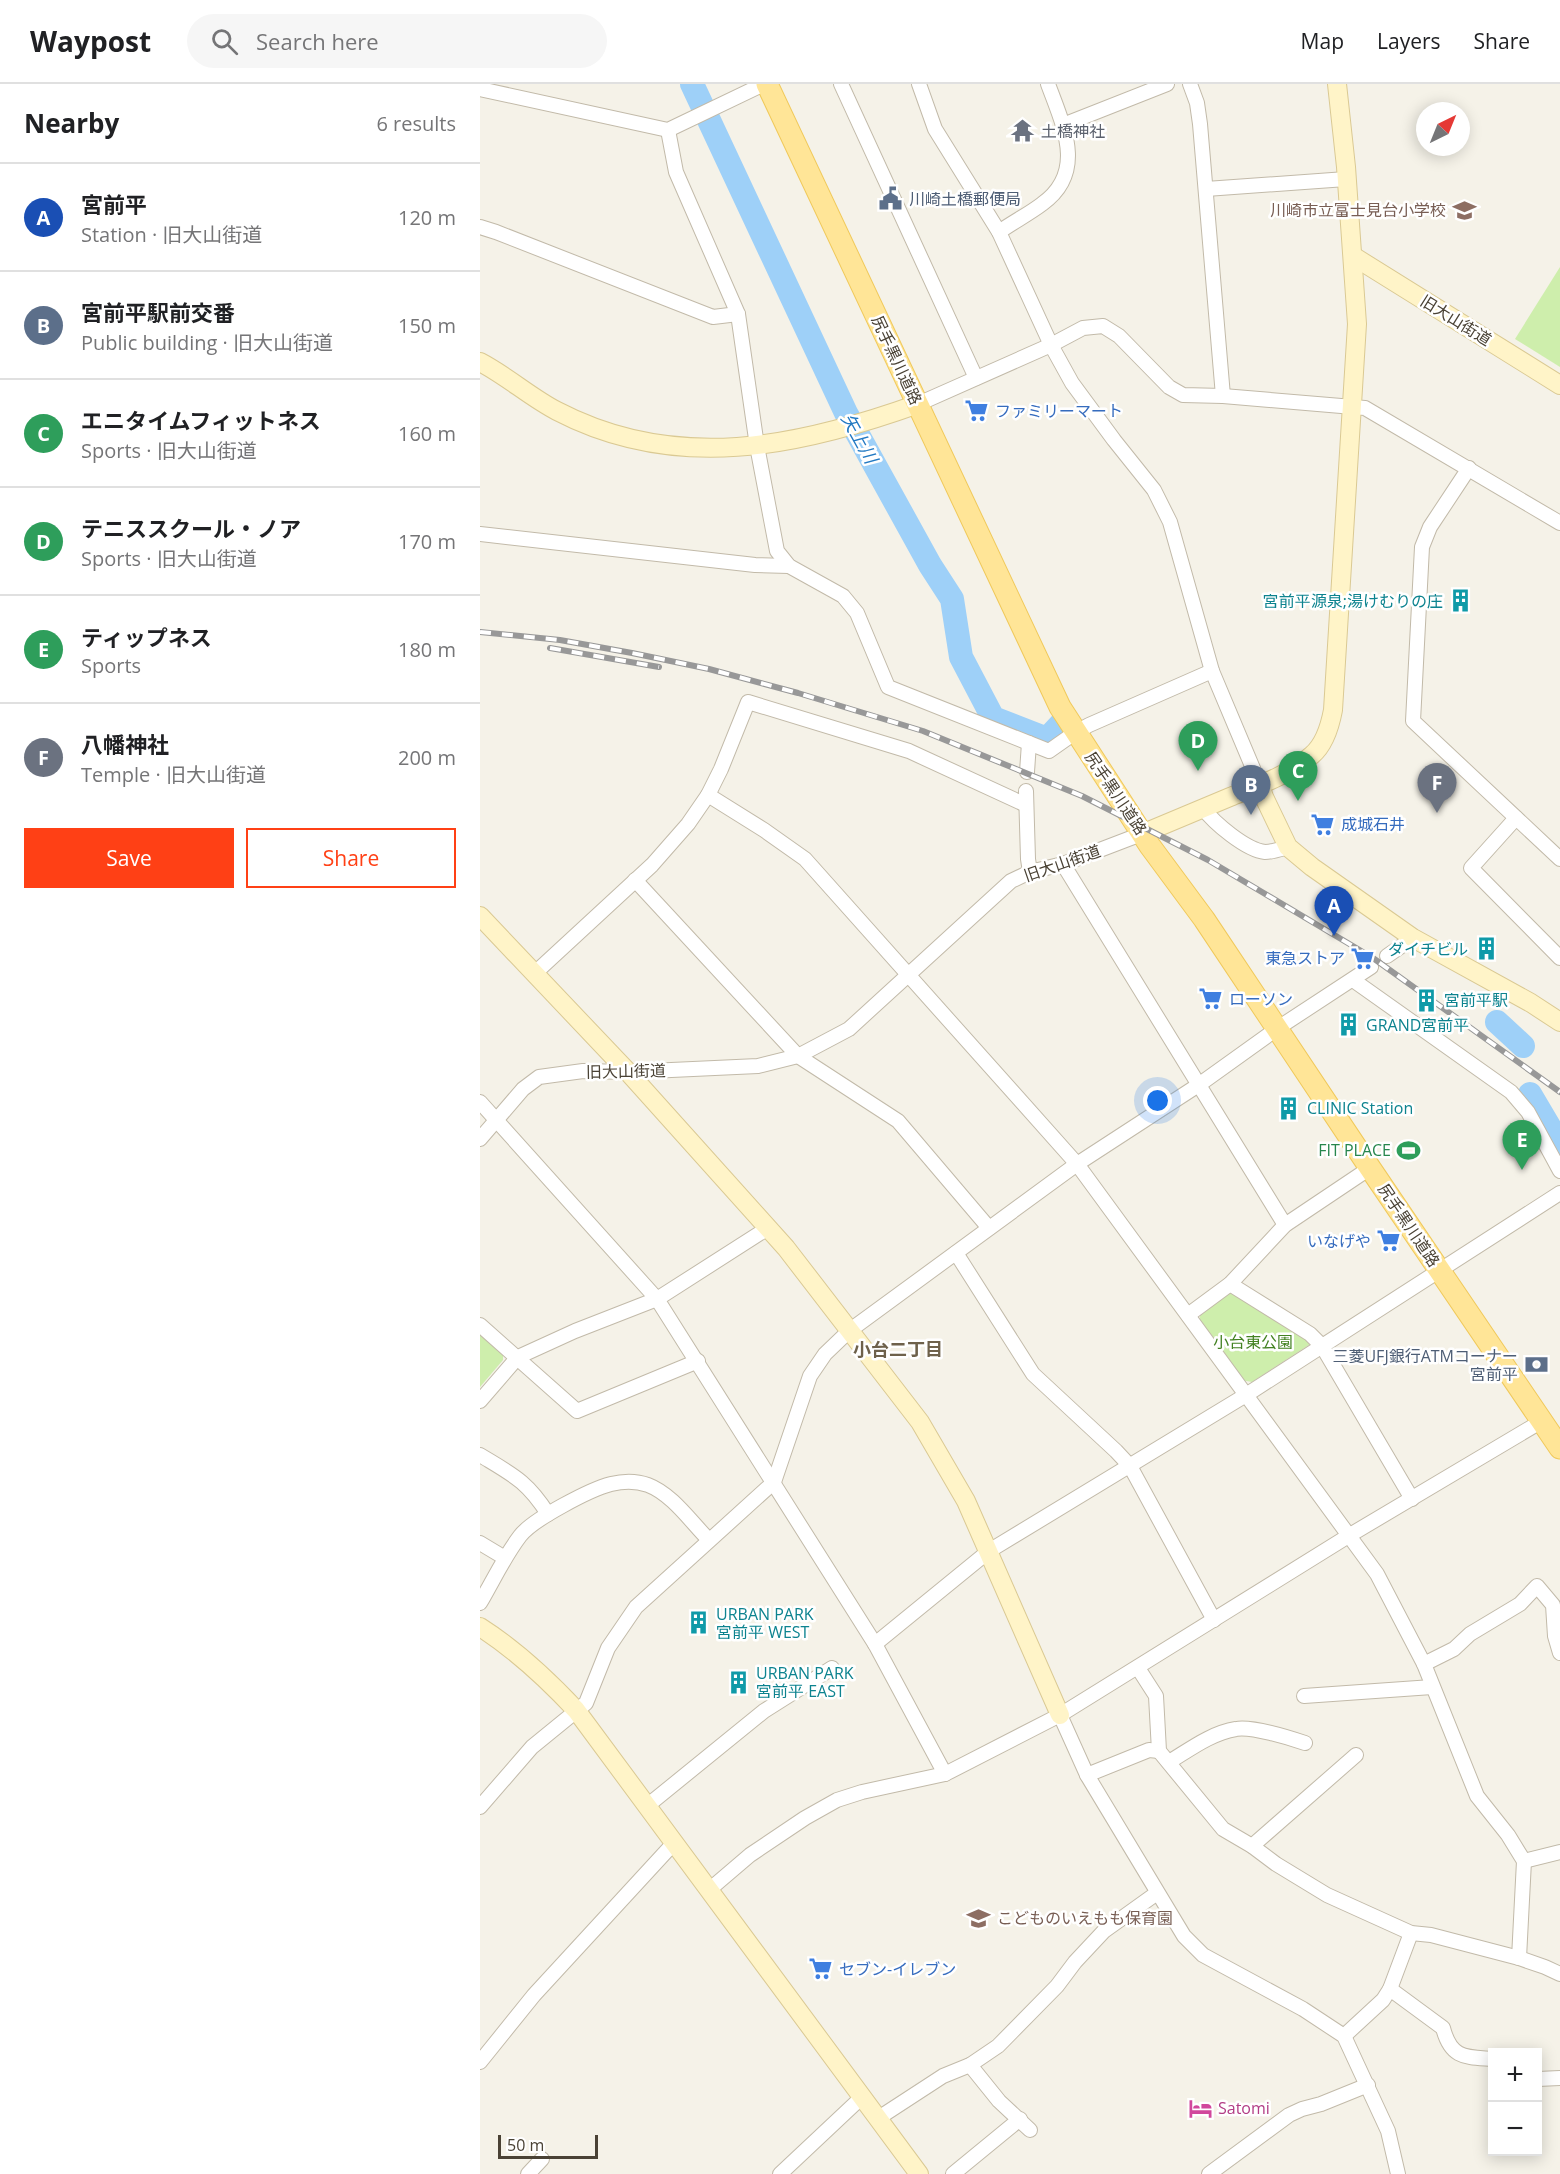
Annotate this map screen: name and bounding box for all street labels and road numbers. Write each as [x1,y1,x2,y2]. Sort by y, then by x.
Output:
street label: 旧大山街道 [1416,289,1496,351]
street label: 尻手黒川道路 [867,312,927,408]
street label: 尻手黒川道路 [1080,747,1152,839]
street label: 旧大山街道 [1021,840,1103,886]
street label: 旧大山街道 [586,1059,666,1083]
street label: 尻手黒川道路 [1373,1179,1445,1271]

